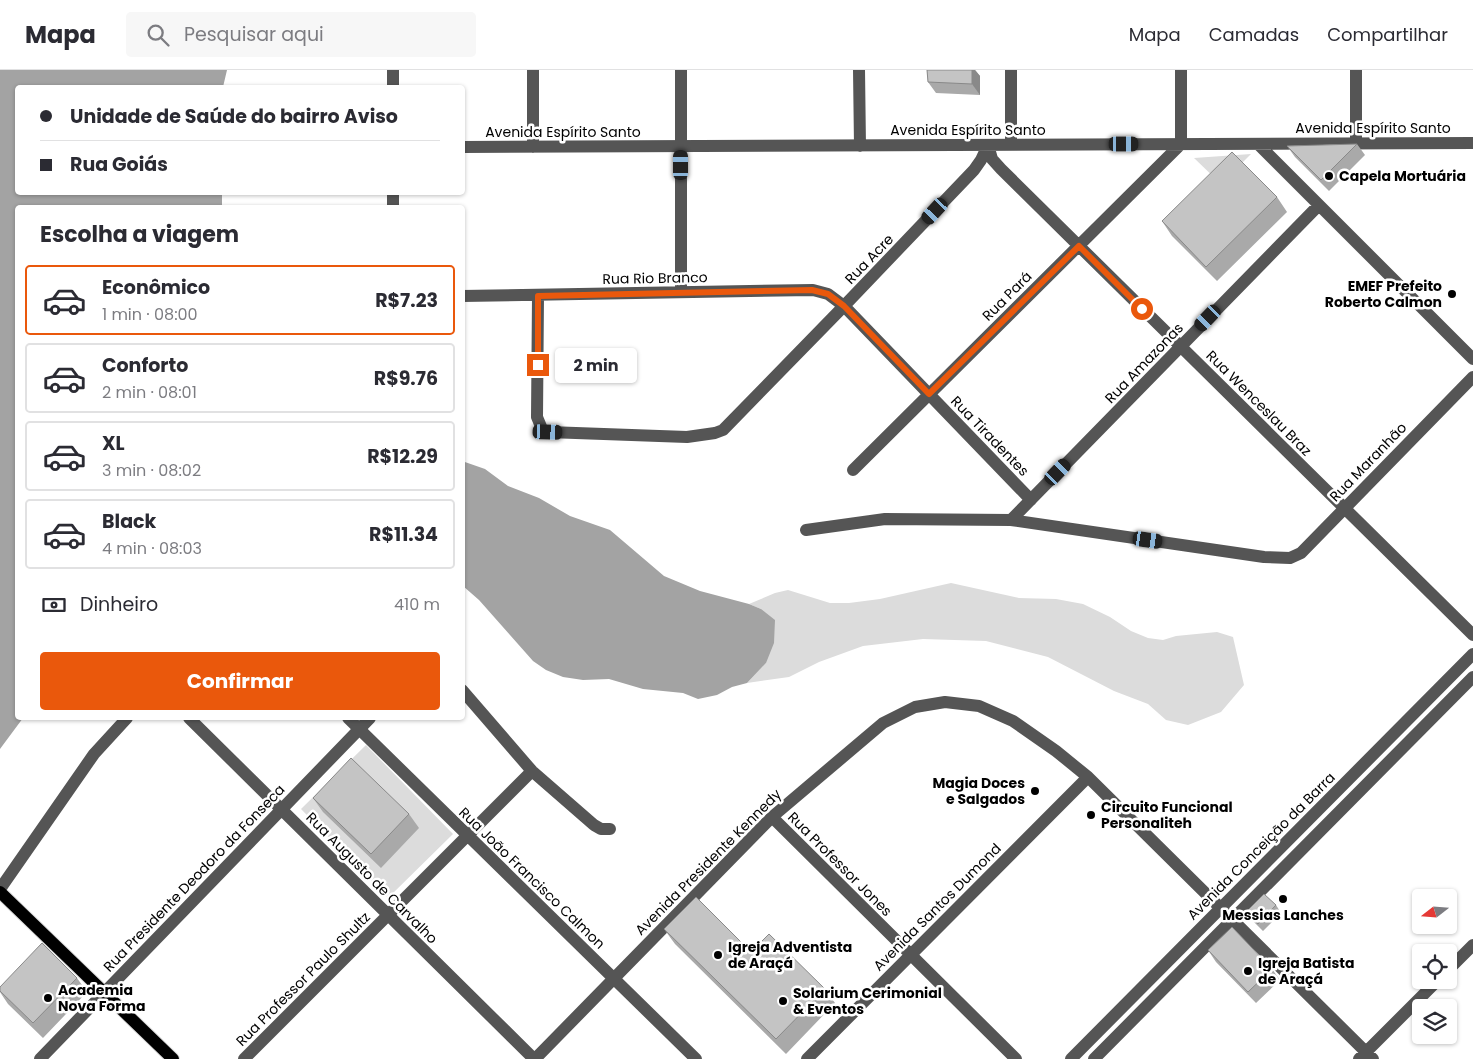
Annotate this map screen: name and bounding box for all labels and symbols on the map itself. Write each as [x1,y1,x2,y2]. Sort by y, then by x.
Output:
street label: Avenida Espírito Santo [1295,118,1451,138]
street label: Avenida Espírito Santo [890,120,1046,140]
street label: Avenida Espírito Santo [485,122,641,142]
car [1109,137,1139,152]
car [673,150,688,180]
place label: Capela Mortuária [1339,166,1466,186]
marker: Capela Mortuária [1323,170,1335,182]
car [919,195,950,227]
street label: Rua Acre [840,229,898,288]
street label: Rua Rio Branco [602,267,708,289]
street label: Rua Pará [978,267,1036,325]
place label: EMEF Prefeito Roberto Calmon [1325,276,1442,312]
marker: EMEF Prefeito Roberto Calmon [1446,288,1458,300]
route start [1131,298,1153,320]
car [1192,302,1223,334]
street label: Rua Amazonas [1100,318,1188,408]
street label: Rua Wenceslau Braz [1202,346,1316,460]
callout: 2 min [556,348,638,382]
route end [527,354,549,376]
street label: Rua Tiradentes [946,391,1034,481]
street label: Rua Maranhão [1325,418,1411,506]
car [532,424,563,440]
car [1042,456,1073,488]
car [1132,530,1163,550]
street label: Avenida Conceição da Barra [1183,768,1339,924]
place label: Magia Doces e Salgados [933,773,1025,809]
street label: Rua Presidente Deodoro da Fonseca [99,780,289,976]
street label: Avenida Presidente Kennedy [630,784,786,940]
marker: Magia Doces e Salgados [1029,785,1041,797]
place label: Circuito Funcional Personaliteh [1101,797,1233,833]
street label: Rua João Francisco Calmon [454,803,610,953]
street label: Rua Professor Jones [783,807,897,921]
street label: Rua Augusto de Carvalho [302,808,442,948]
marker: Circuito Funcional Personaliteh [1085,809,1097,821]
street label: Avenida Santos Dumond [869,839,1005,975]
north arrow [1412,889,1458,934]
marker: Messias Lanches [1277,893,1289,905]
place label: Messias Lanches [1222,905,1344,925]
street label: Rua Professor Paulo Shultz [231,907,375,1051]
place label: Igreja Adventista de Araçá [728,937,852,973]
marker: Igreja Adventista de Araçá [712,949,724,961]
place label: Igreja Batista de Araçá [1258,953,1354,989]
marker: Igreja Batista de Araçá [1242,965,1254,977]
place label: Academia Nova Forma [58,980,146,1016]
place label: Solarium Cerimonial & Eventos [793,983,942,1019]
marker: Academia Nova Forma [42,992,54,1004]
marker: Solarium Cerimonial & Eventos [777,995,789,1007]

